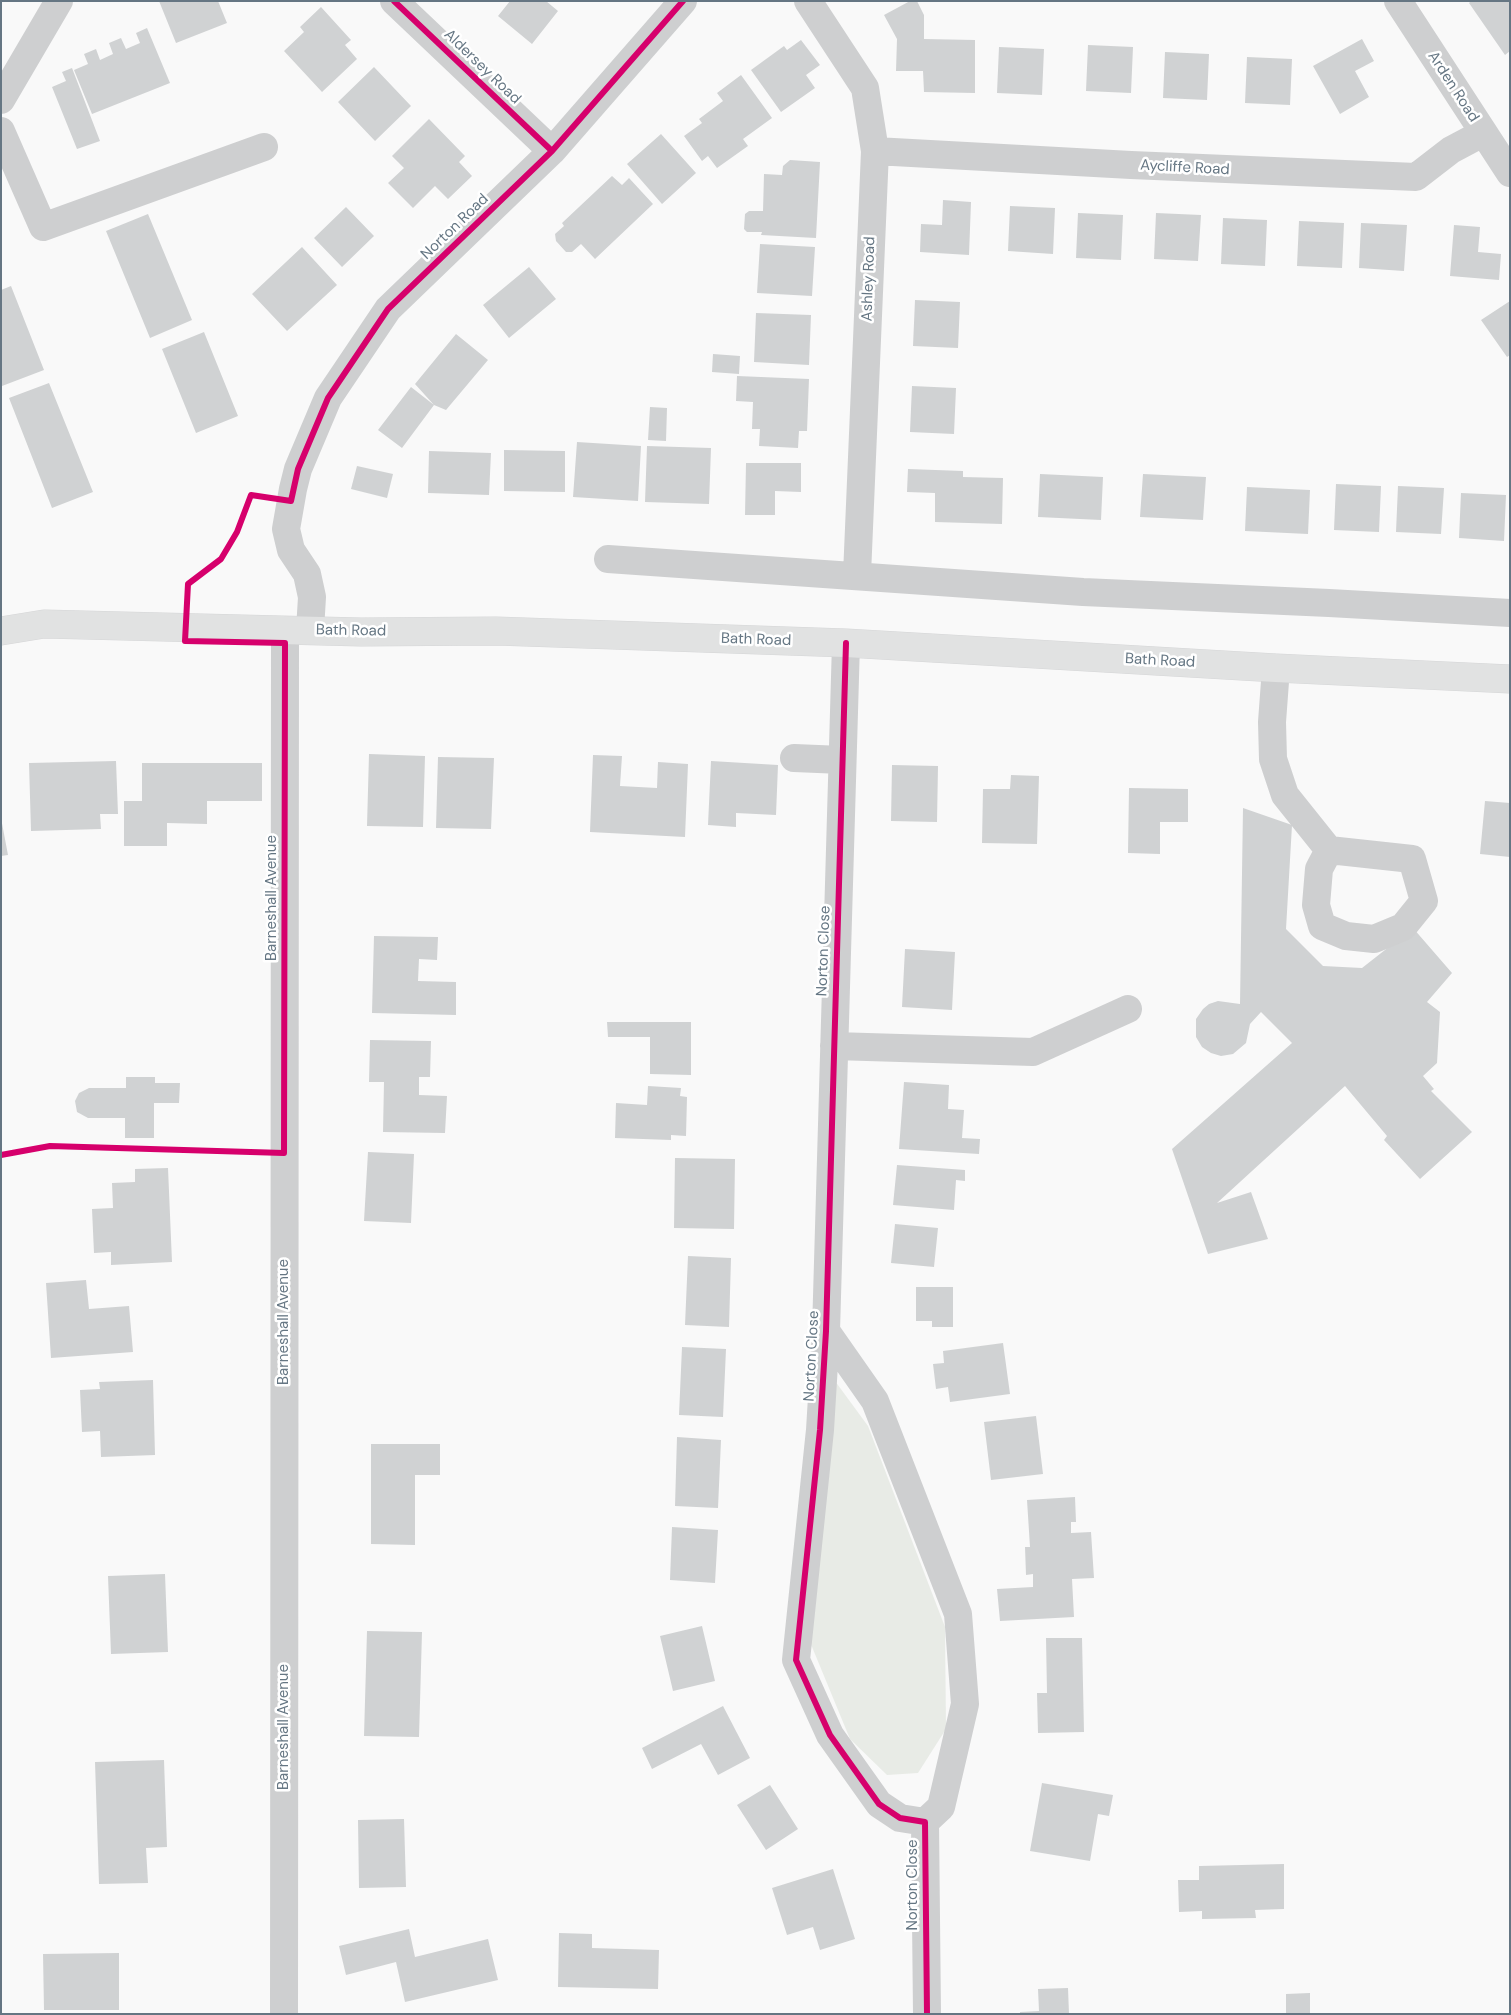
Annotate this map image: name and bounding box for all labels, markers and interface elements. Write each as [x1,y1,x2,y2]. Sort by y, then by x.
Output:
street label: Aldersey Road [440,26,524,108]
street label: Arden Road [1423,48,1483,126]
street label: Aycliffe Road [1140,157,1230,179]
street label: Norton Road [417,190,493,264]
street label: Ashley Road [859,236,879,322]
street label: Bath Road [316,621,386,641]
street label: Bath Road [721,630,791,650]
street label: Bath Road [1124,650,1196,672]
street label: Barneshall Avenue [263,835,281,961]
street label: Norton Close [813,905,835,997]
street label: Barneshall Avenue [275,1259,293,1385]
street label: Norton Close [801,1310,823,1402]
street label: Barneshall Avenue [275,1664,293,1790]
street label: Norton Close [904,1839,922,1931]

